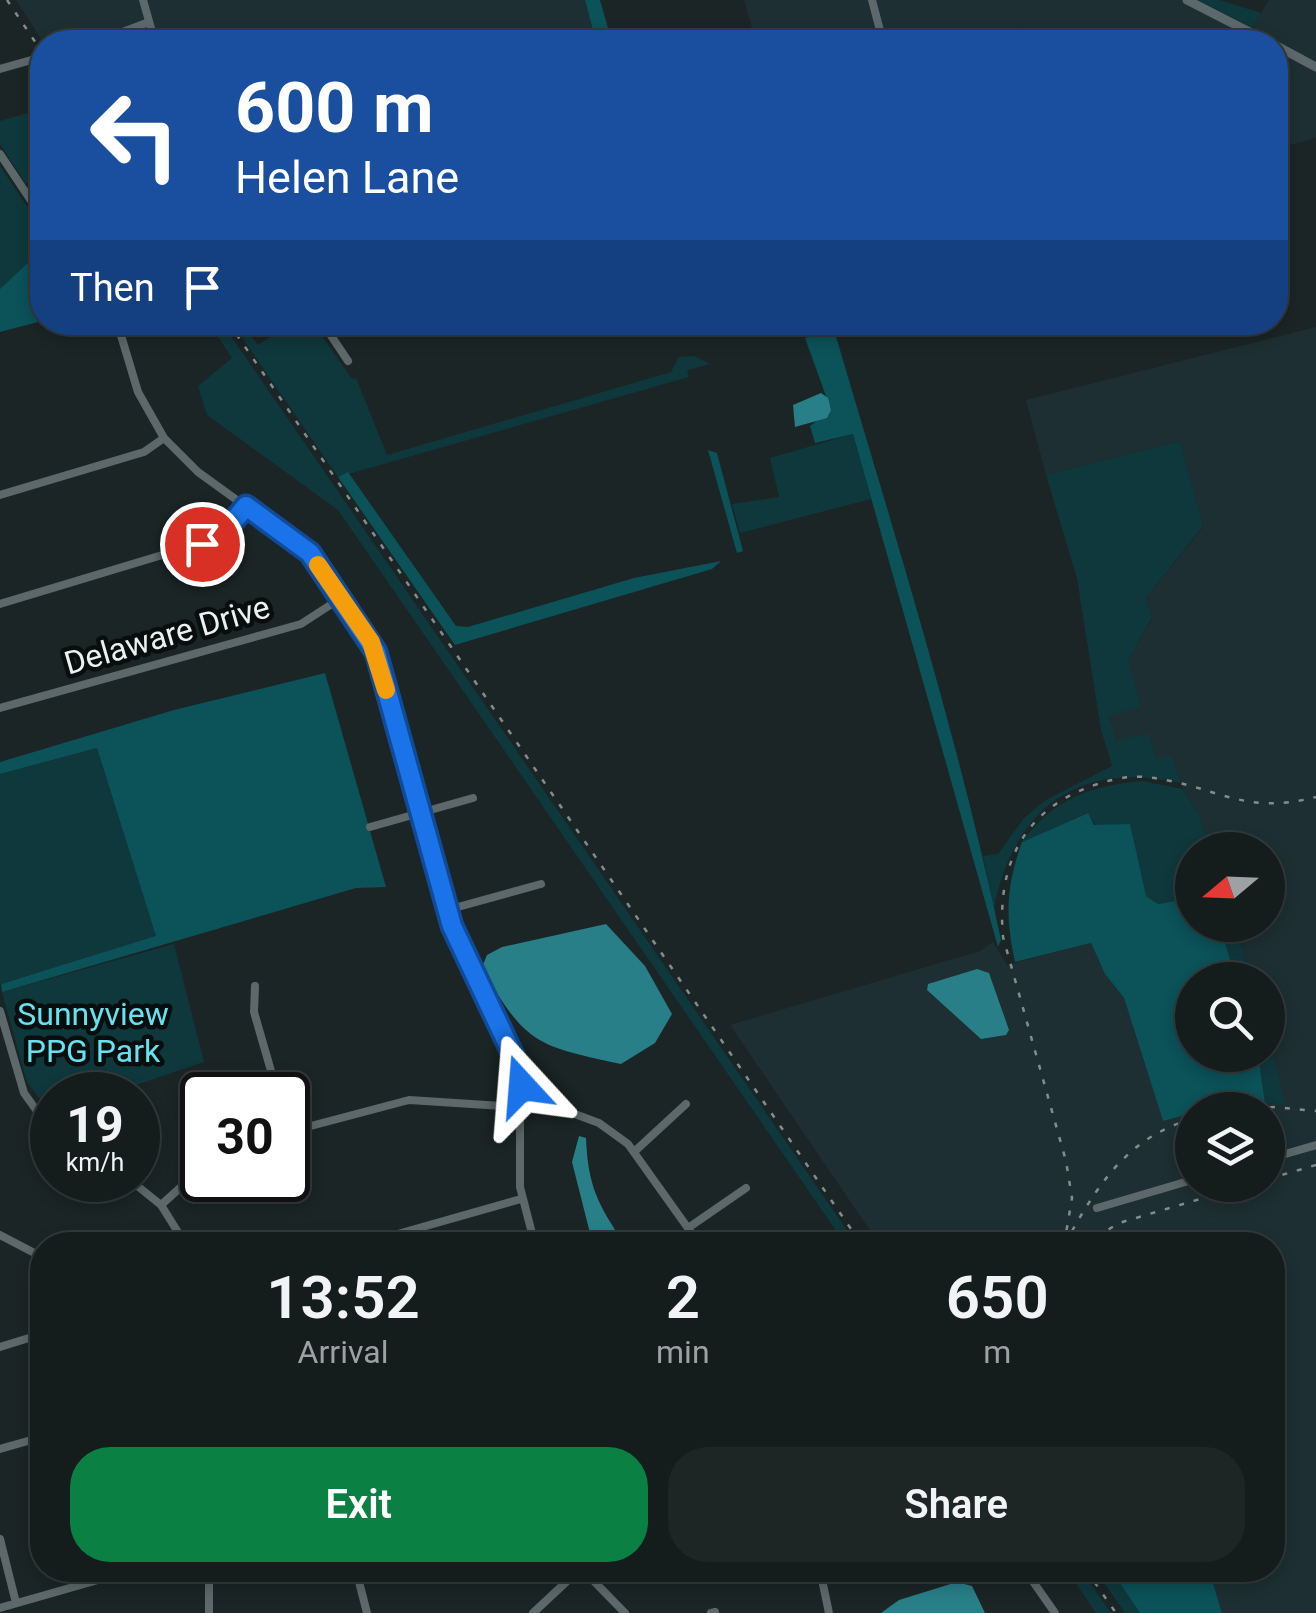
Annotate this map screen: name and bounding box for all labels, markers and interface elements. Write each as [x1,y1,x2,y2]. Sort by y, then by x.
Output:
text: 600 m [235,67,434,149]
icon: left [70,70,200,200]
text: Helen Lane [235,151,459,204]
icon: arrive [175,260,230,315]
text: Then [70,266,155,310]
pin [160,502,245,587]
icon: arrive [175,517,230,572]
street label: Delaware Drive [60,588,274,682]
north arrow [1175,832,1285,942]
map controls [1175,832,1285,1202]
button: search [1175,962,1285,1072]
park label: Sunnyview PPG Park [17,995,169,1070]
position arrow [470,1034,574,1138]
speed limit sign: 30 [180,1072,310,1202]
button: layers [1175,1092,1285,1202]
text: 19 [66,1096,124,1154]
text: km/h [66,1148,124,1177]
text: 13:52 [266,1262,420,1333]
text: 2 [666,1262,700,1333]
text: 650 [946,1262,1049,1333]
text: Arrival [298,1333,388,1371]
text: min [656,1333,710,1371]
text: m [983,1333,1011,1371]
button: Exit [70,1447,648,1562]
button: Share [668,1447,1245,1562]

